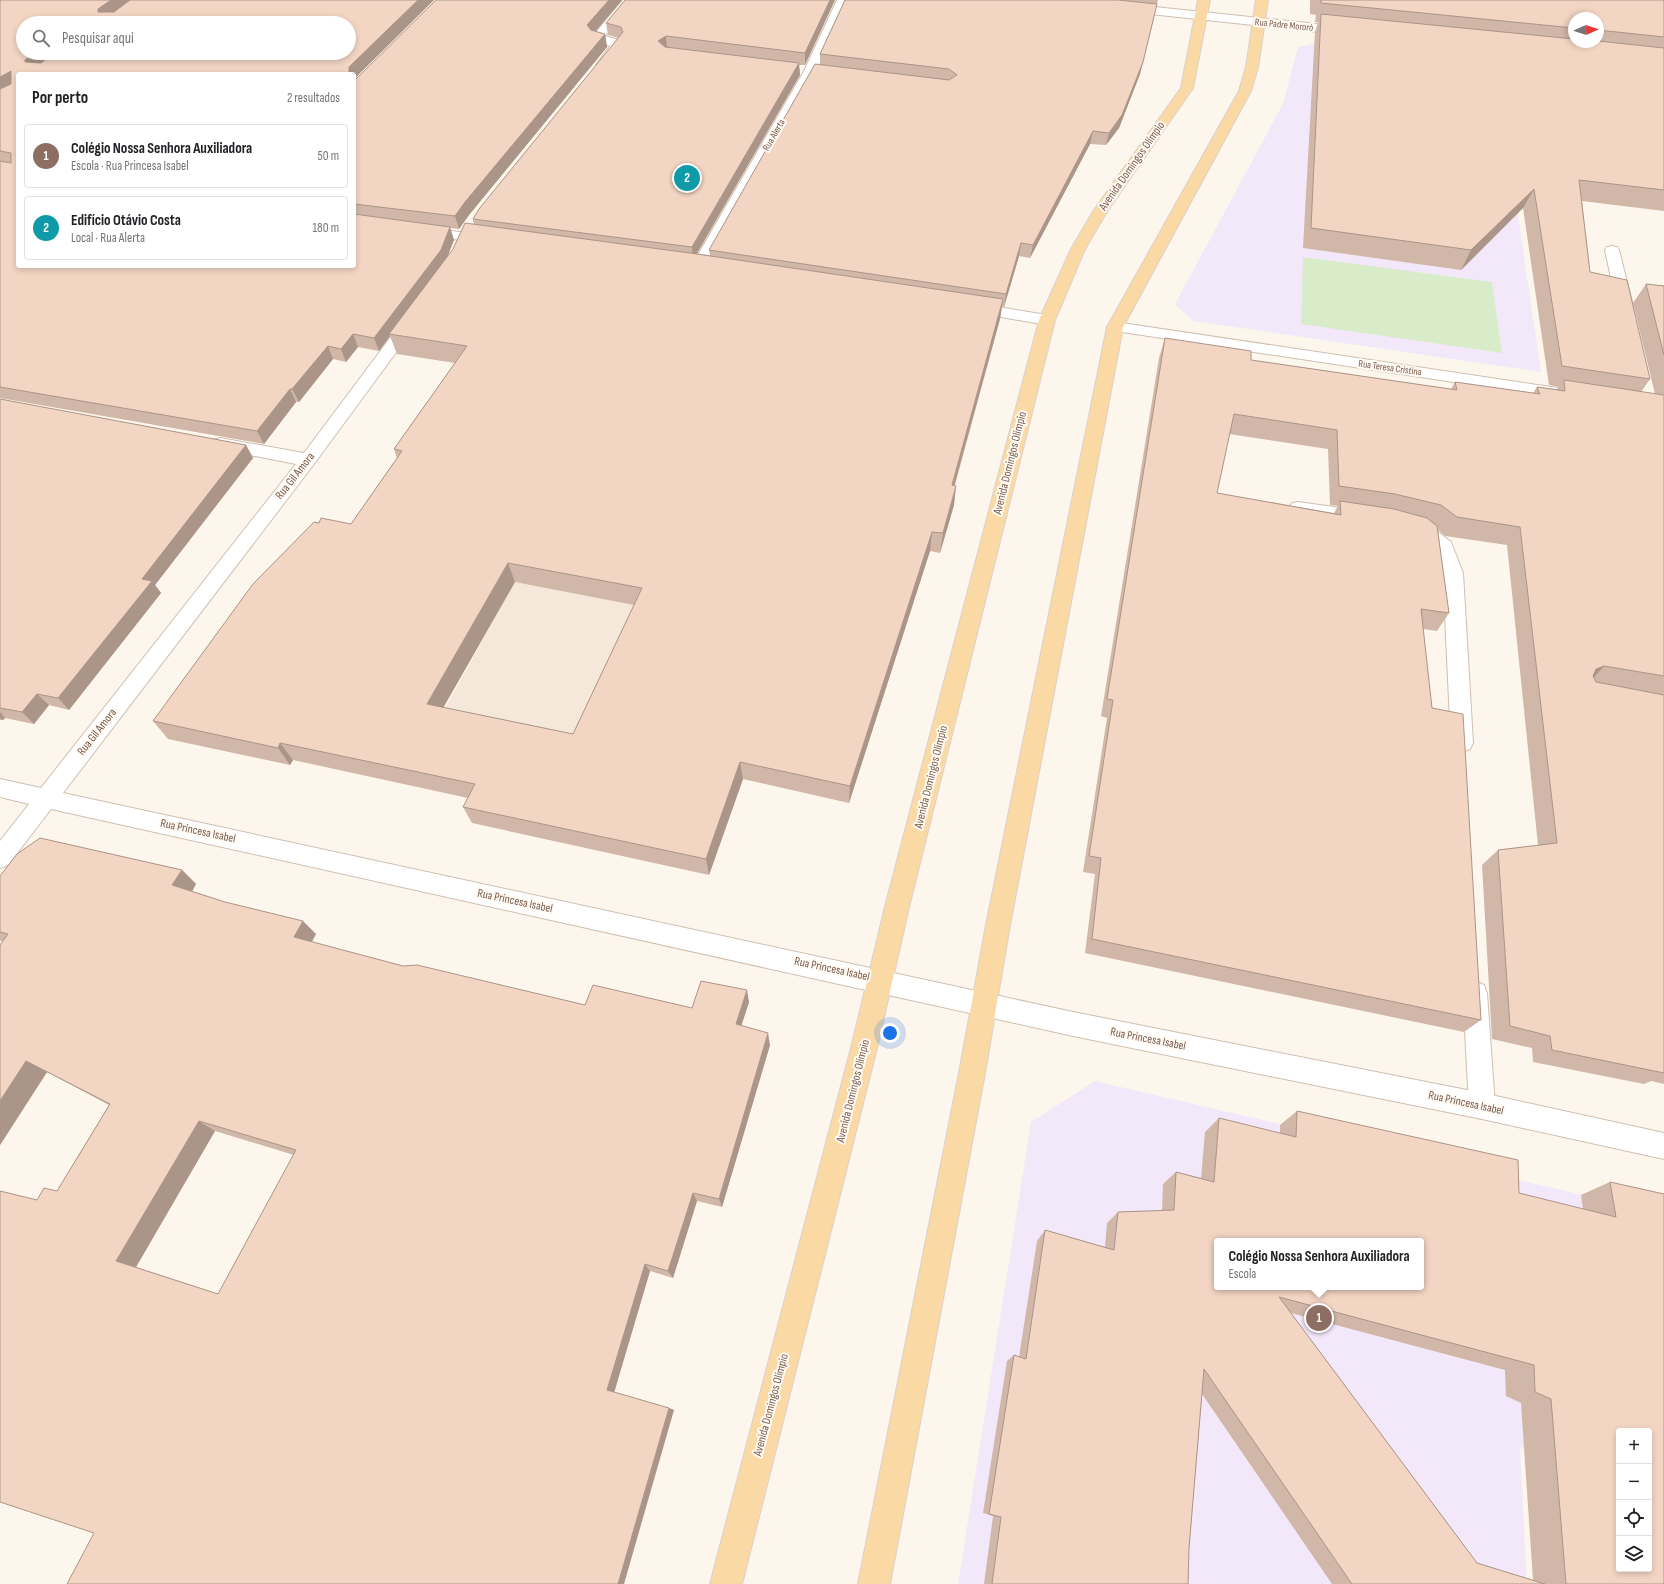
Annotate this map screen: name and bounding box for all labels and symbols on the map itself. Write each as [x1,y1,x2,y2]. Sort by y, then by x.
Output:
north arrow [1568,12,1604,48]
street label: Rua Padre Mororó [1254,16,1314,34]
street label: Rua Alerta [760,117,788,153]
street label: Avenida Domingos Olímpio [1095,119,1168,214]
pin: 2 [674,163,700,193]
street label: Rua Teresa Cristina [1358,358,1422,378]
street label: Avenida Domingos Olímpio [990,410,1030,517]
street label: Rua Gil Amora [272,449,318,502]
street label: Rua Gil Amora [74,705,120,758]
street label: Avenida Domingos Olímpio [911,724,951,831]
street label: Rua Princesa Isabel [159,816,237,846]
street label: Rua Princesa Isabel [476,886,554,916]
street label: Rua Princesa Isabel [793,954,871,984]
your location [880,1023,900,1043]
street label: Rua Princesa Isabel [1109,1024,1187,1054]
street label: Avenida Domingos Olímpio [833,1038,873,1145]
street label: Rua Princesa Isabel [1427,1088,1505,1118]
pin: 1 [1306,1303,1332,1333]
street label: Avenida Domingos Olímpio [750,1352,792,1459]

